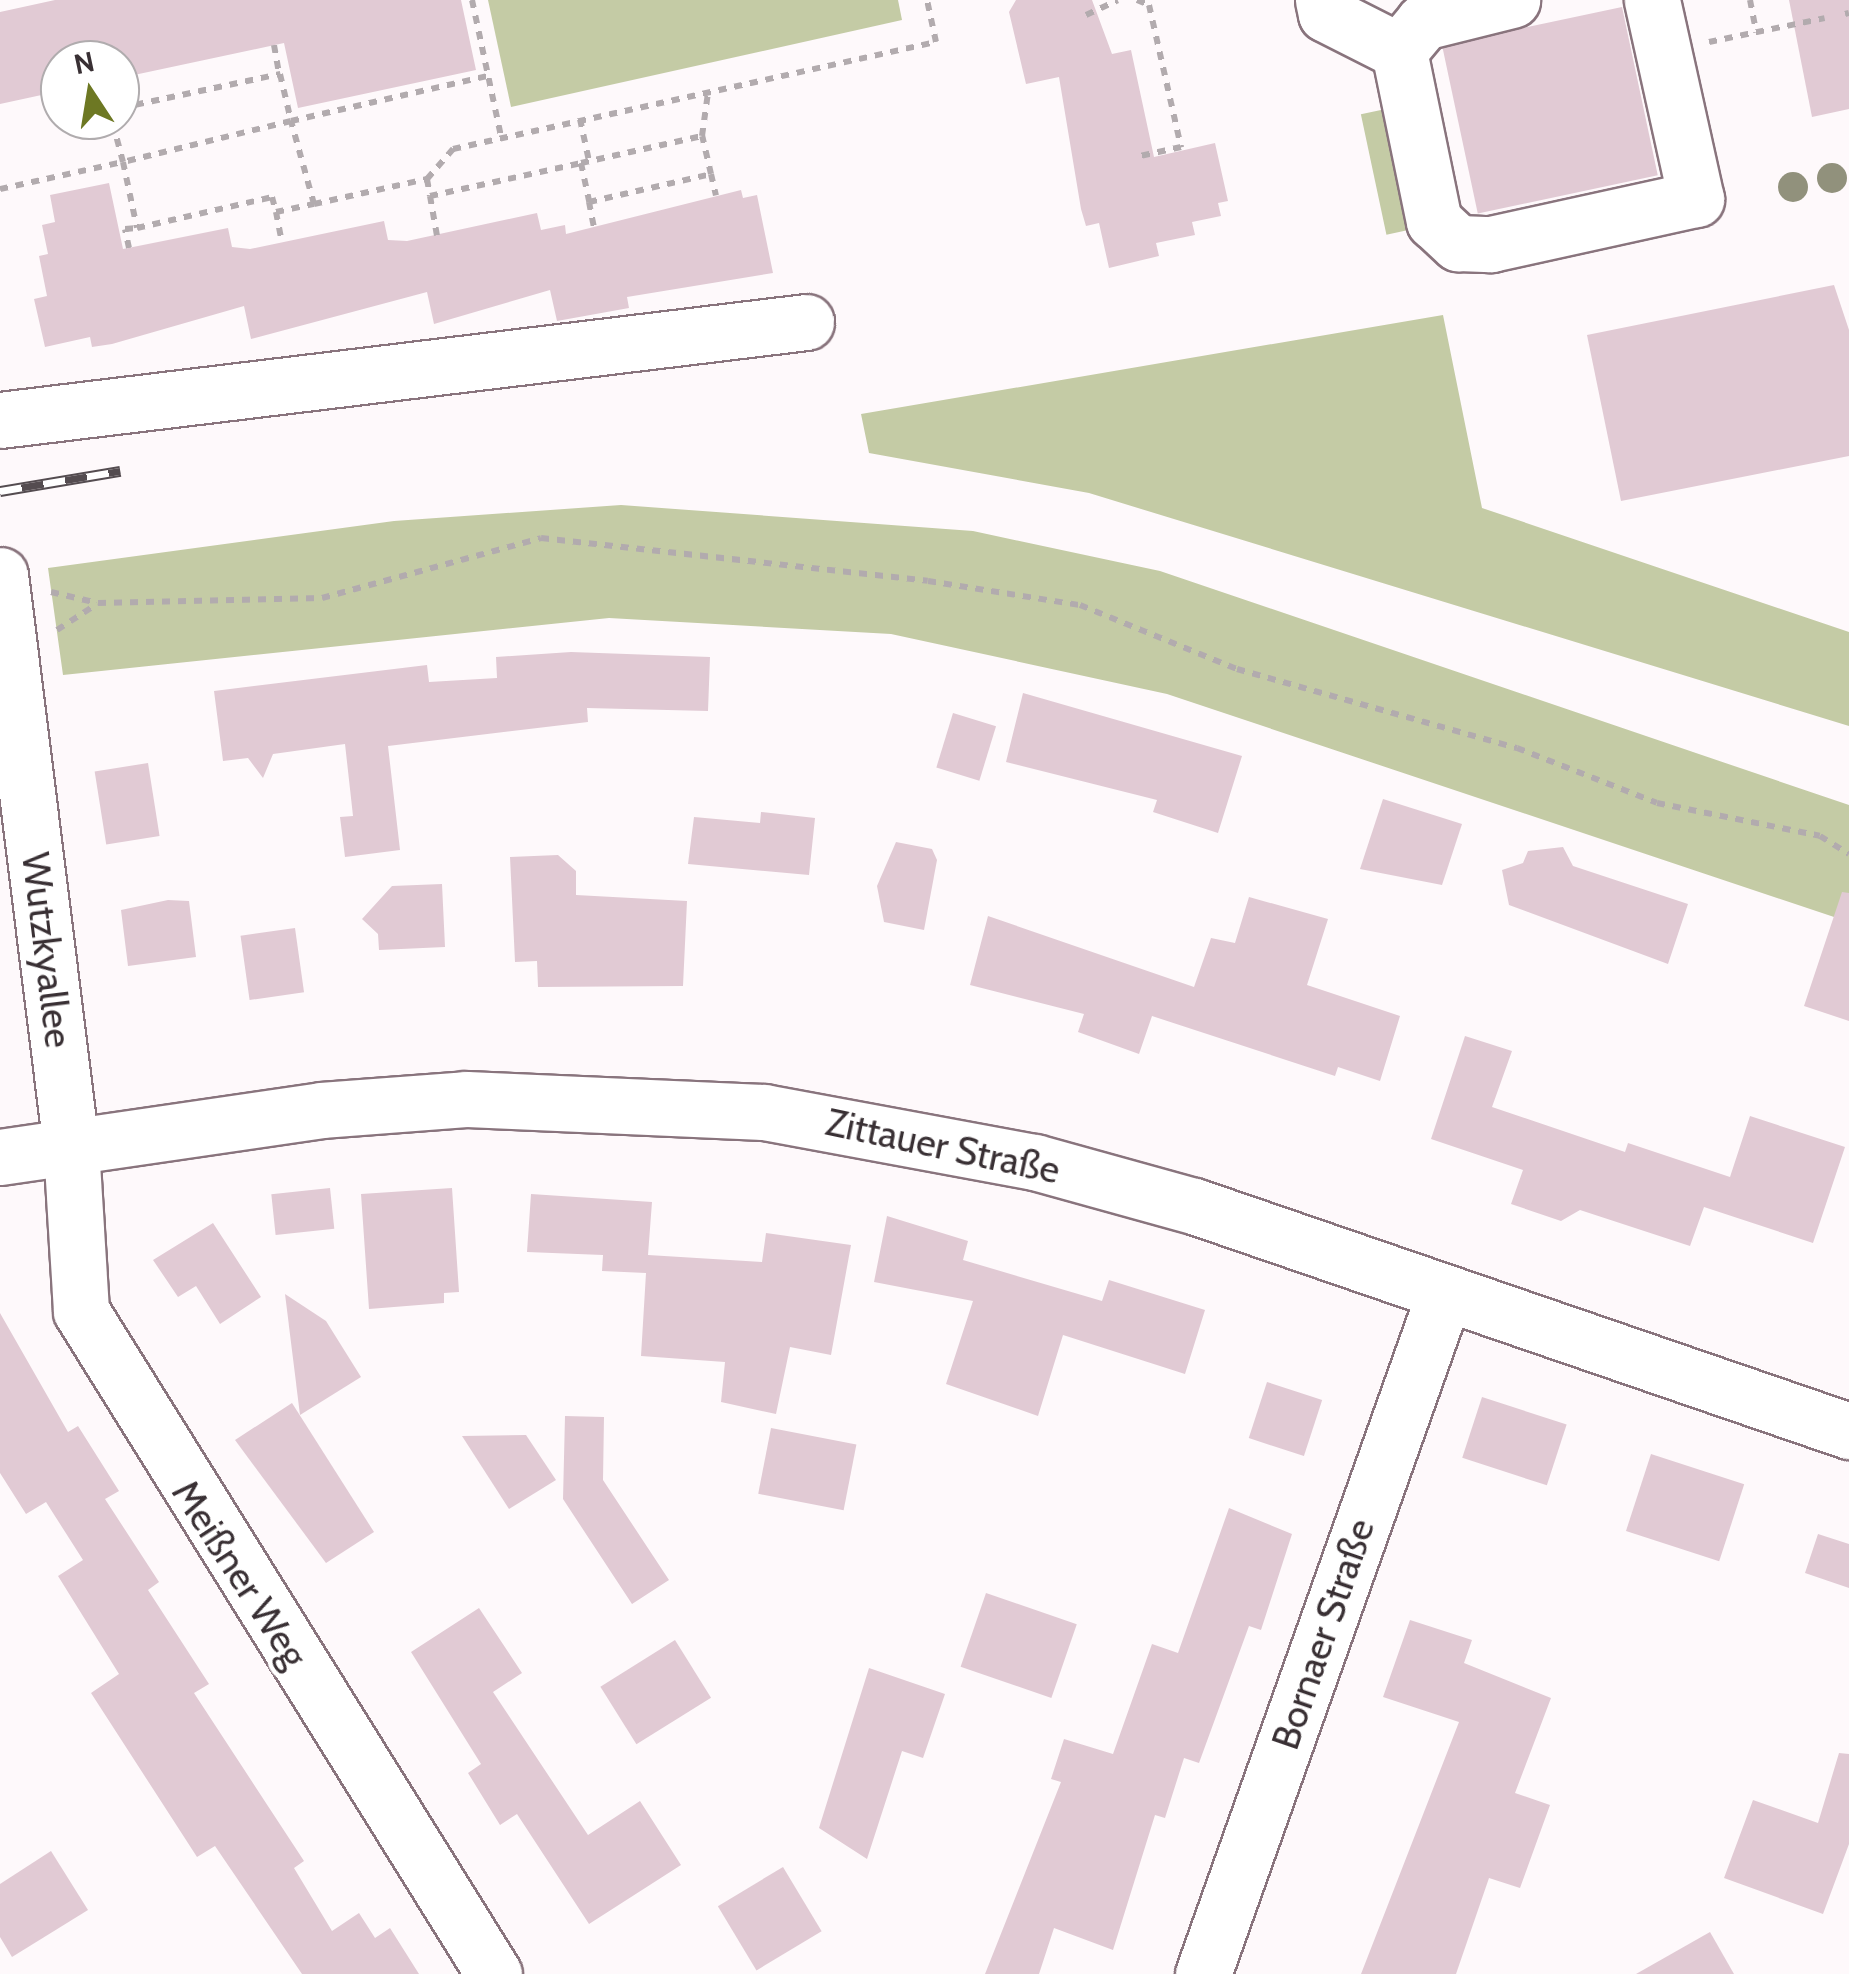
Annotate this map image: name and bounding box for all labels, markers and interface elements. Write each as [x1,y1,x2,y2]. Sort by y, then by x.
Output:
north arrow [40,40,140,140]
text: N [71,44,97,81]
street label: Wutzkyallee [12,850,82,1050]
street label: Zittauer Straße [822,1099,1064,1193]
street label: Meißner Weg [163,1472,317,1676]
street label: Bornaer Straße [1262,1513,1384,1755]

